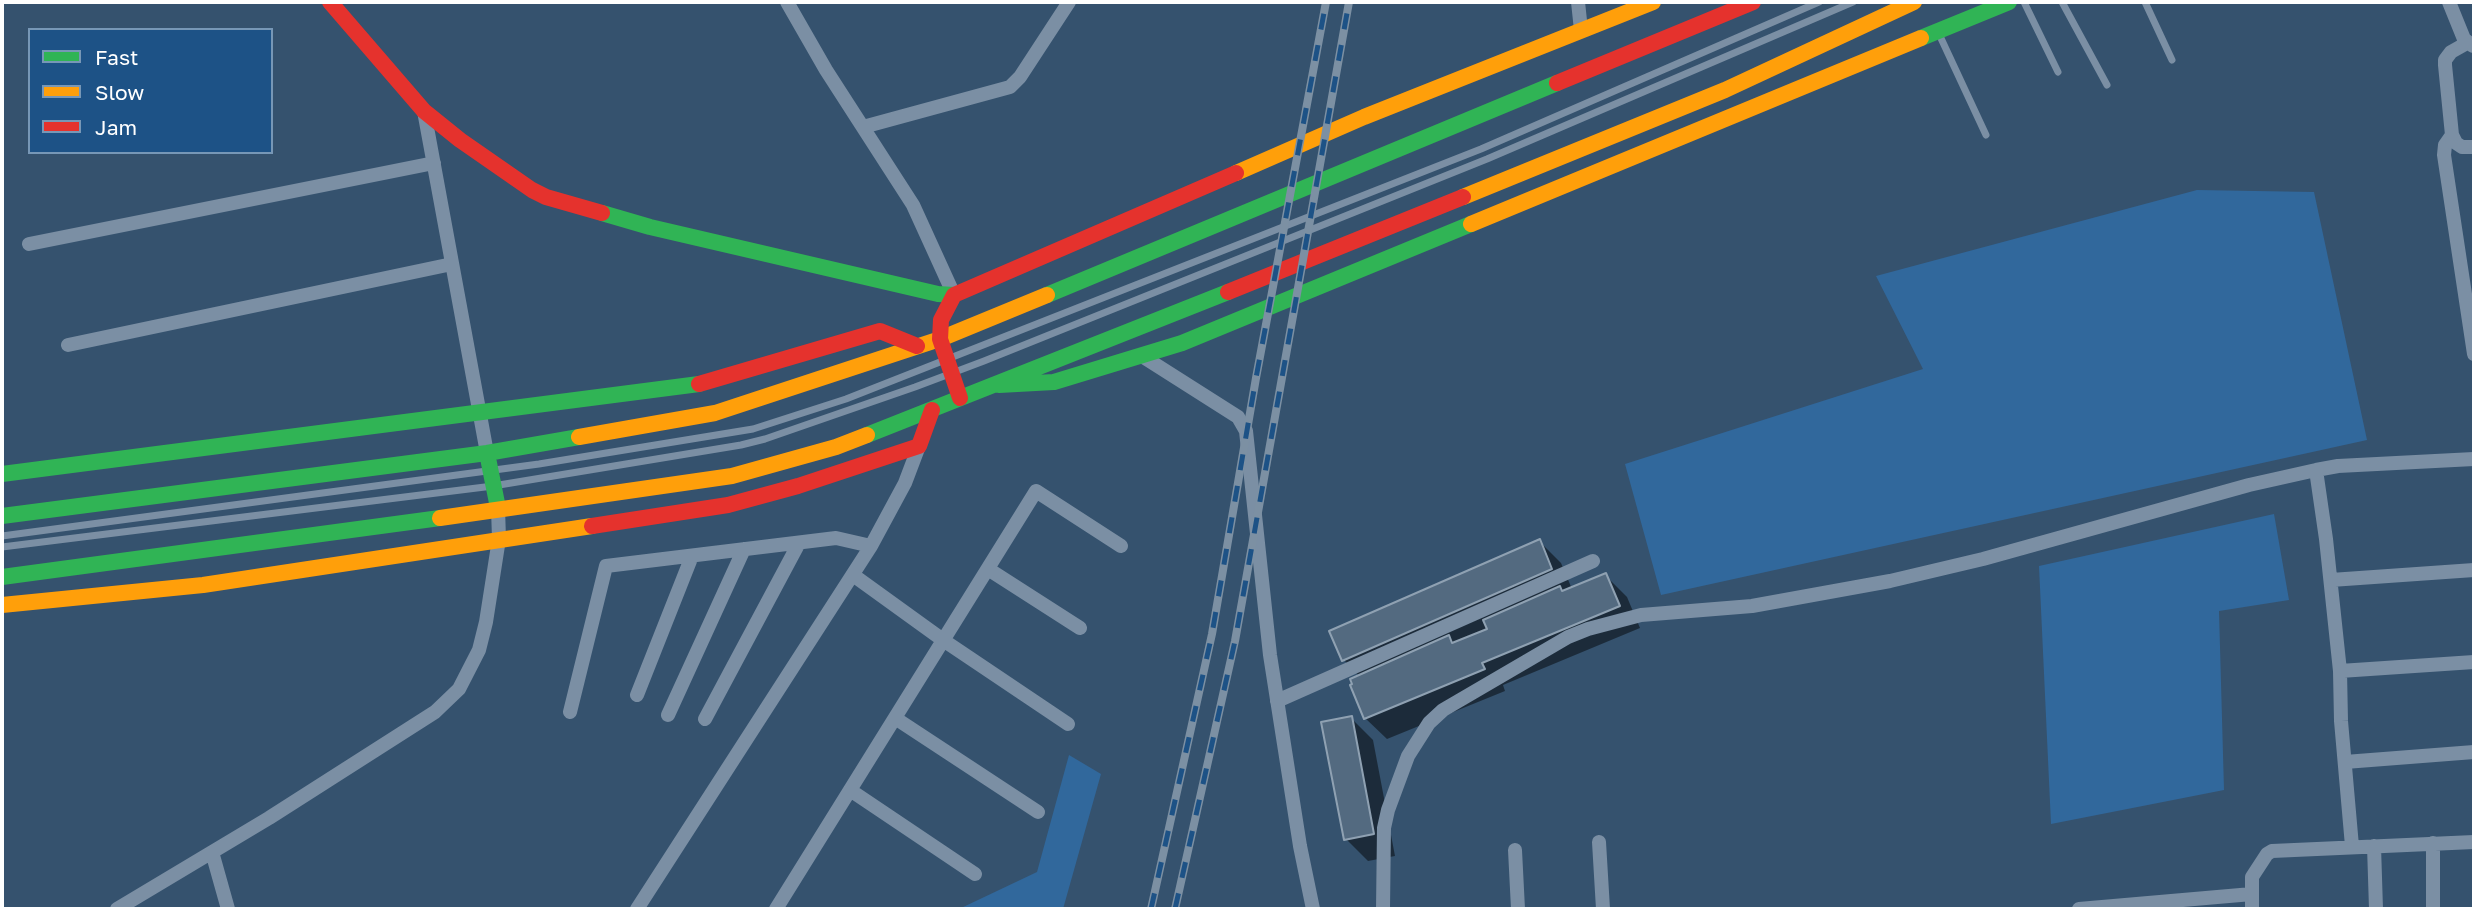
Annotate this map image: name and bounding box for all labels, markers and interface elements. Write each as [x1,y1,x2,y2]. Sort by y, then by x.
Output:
legend [28,28,273,154]
text: Fast [95,44,138,70]
text: Slow [95,79,144,105]
text: Jam [95,114,137,140]

